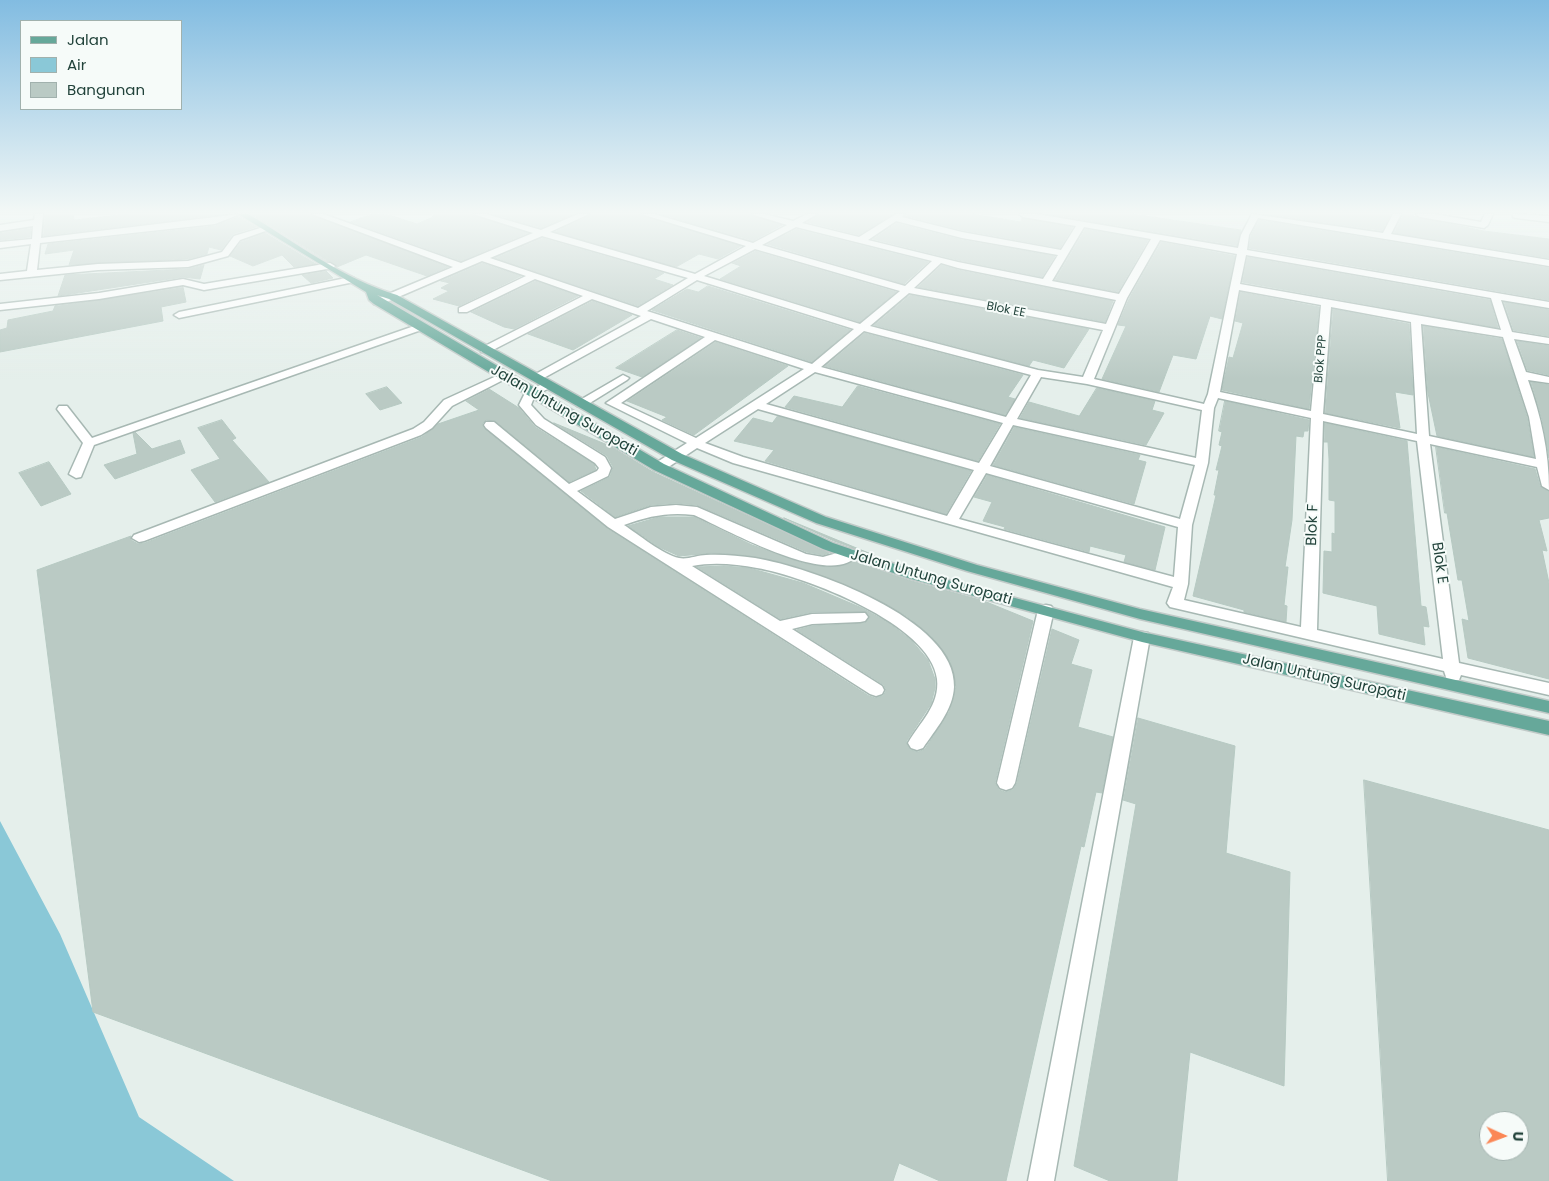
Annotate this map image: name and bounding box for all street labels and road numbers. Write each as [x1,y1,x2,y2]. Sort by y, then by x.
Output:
street label: Blok EE [985,299,1027,321]
street label: Blok PPP [1312,334,1330,384]
street label: Jalan Untung Suropati [487,361,641,461]
street label: Blok F [1303,504,1323,546]
street label: Blok E [1427,541,1451,585]
street label: Jalan Untung Suropati [848,546,1014,610]
street label: Jalan Untung Suropati [1241,650,1407,706]

